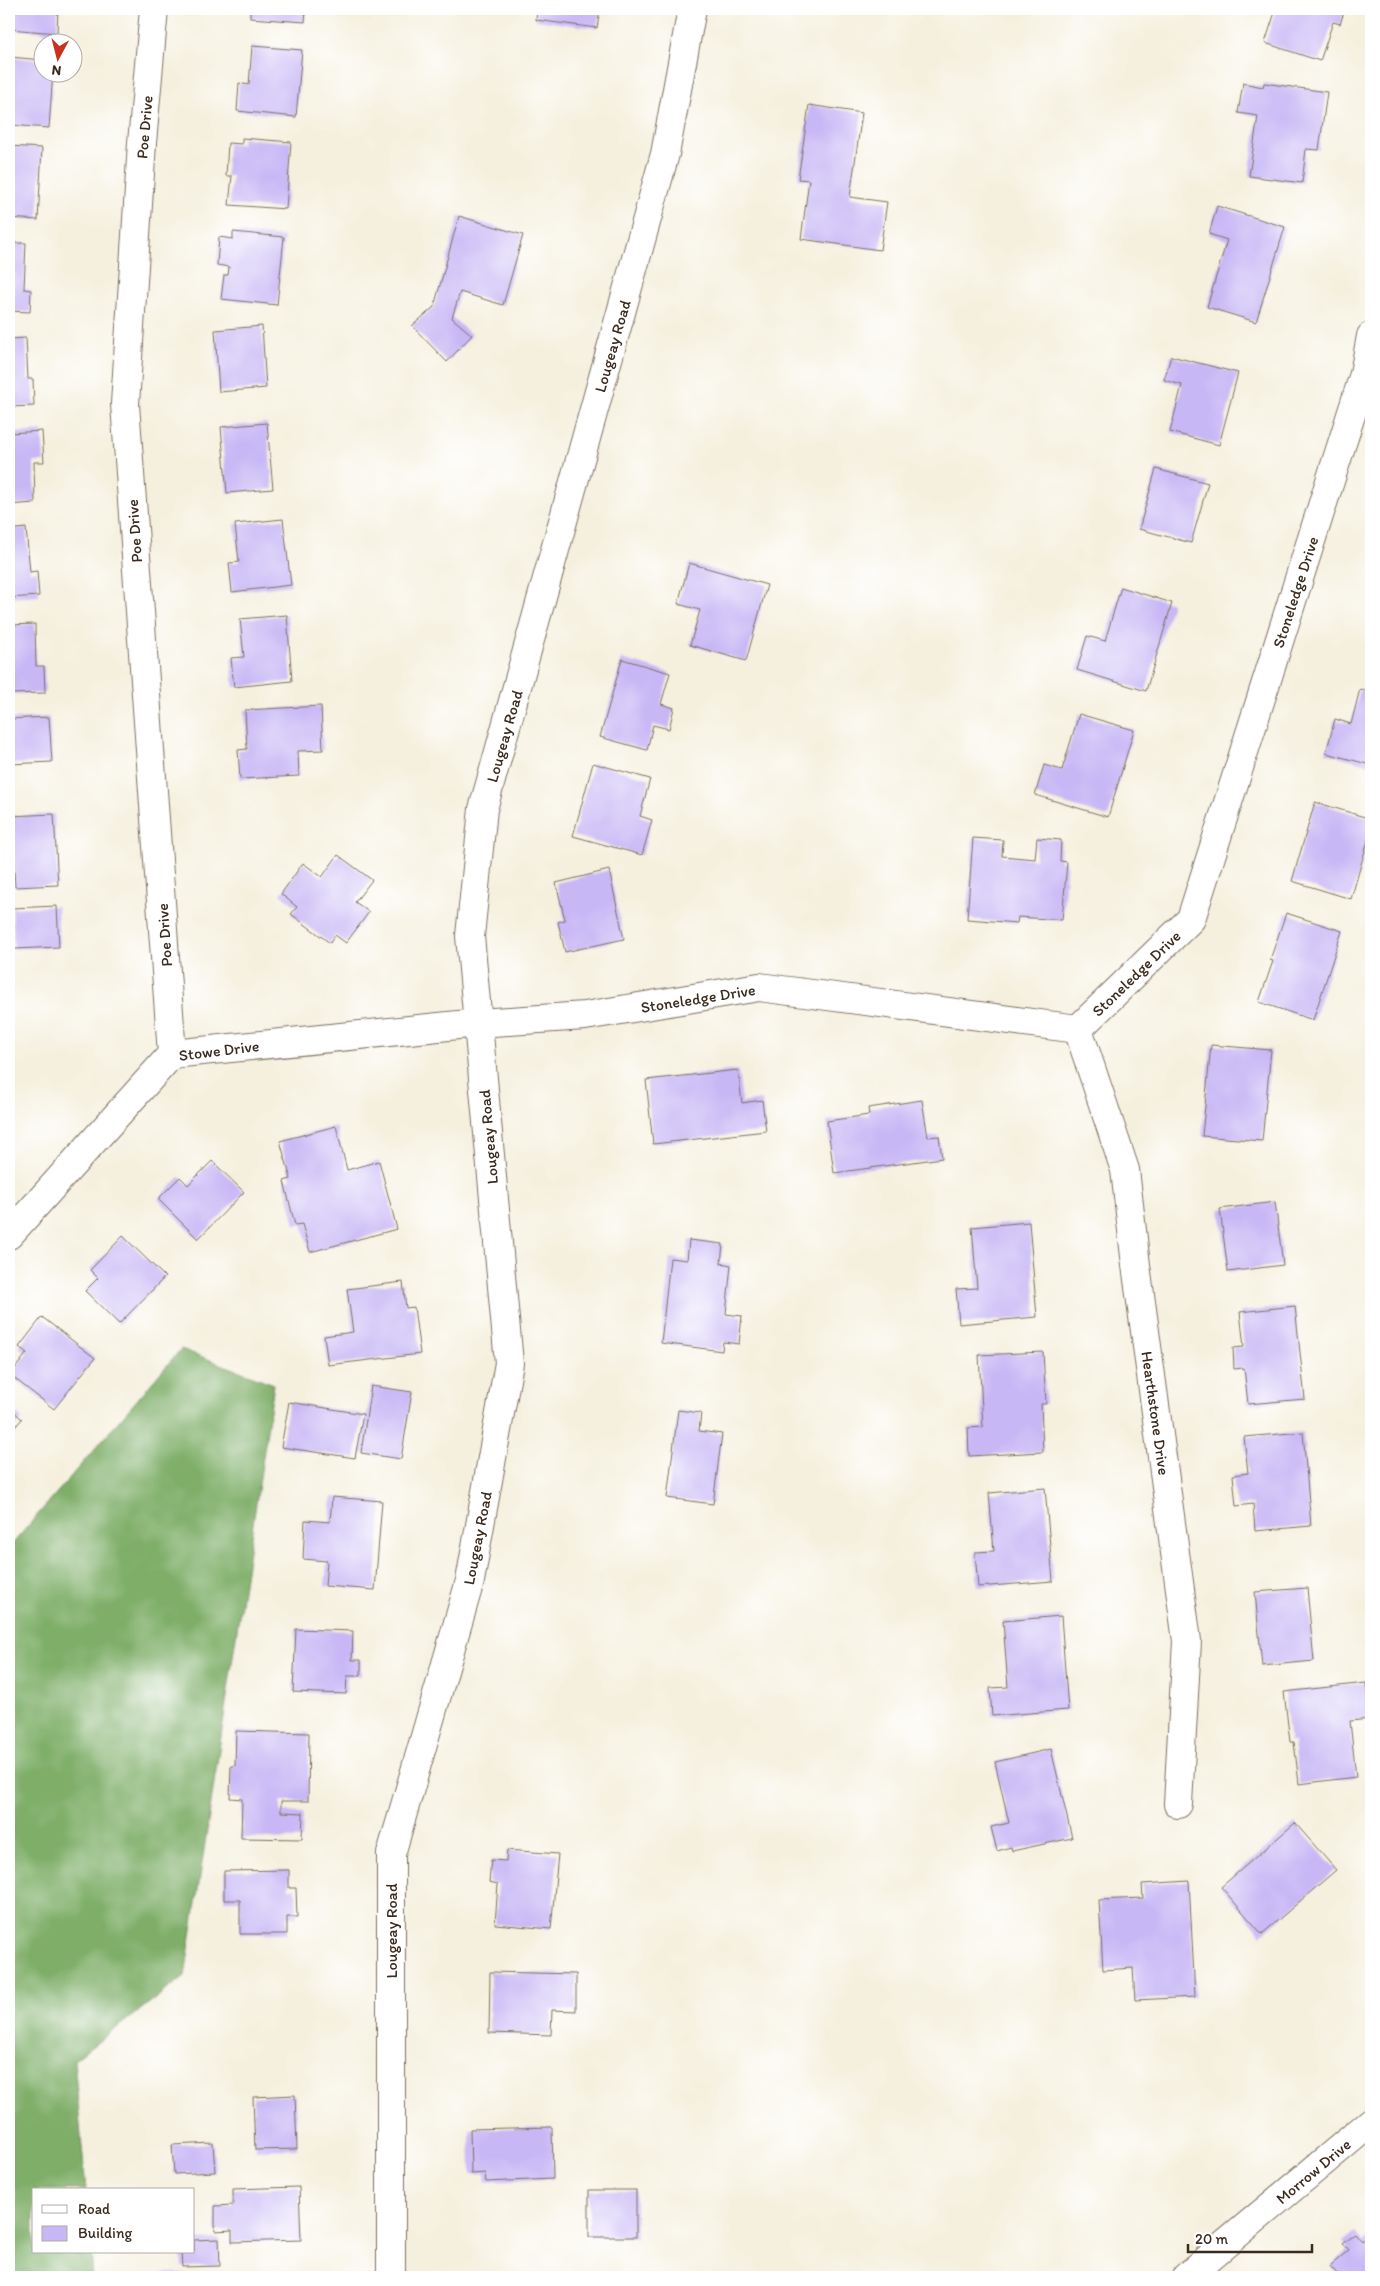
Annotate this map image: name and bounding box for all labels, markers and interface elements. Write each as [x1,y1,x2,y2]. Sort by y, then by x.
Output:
north arrow [32,32,82,82]
text: N [51,61,62,79]
street label: Poe Drive [132,95,157,160]
street label: Lougeay Road [590,297,635,394]
street label: Poe Drive [123,499,146,563]
street label: Stoneledge Drive [1269,534,1323,650]
street label: Lougeay Road [482,687,527,784]
street label: Poe Drive [153,903,176,967]
street label: Stoneledge Drive [1088,926,1185,1020]
street label: Stoneledge Drive [639,980,757,1017]
street label: Stowe Drive [178,1036,260,1065]
street label: Lougeay Road [475,1088,502,1185]
street label: Hearthstone Drive [1137,1350,1174,1477]
street label: Lougeay Road [459,1489,496,1587]
street label: Lougeay Road [382,1883,401,1979]
street label: Morrow Drive [1272,2135,1355,2208]
legend [32,2188,195,2254]
text: Road [78,2200,111,2218]
scale bar [1188,2221,1311,2253]
text: Building [78,2224,132,2242]
text: 20 m [1195,2230,1229,2248]

